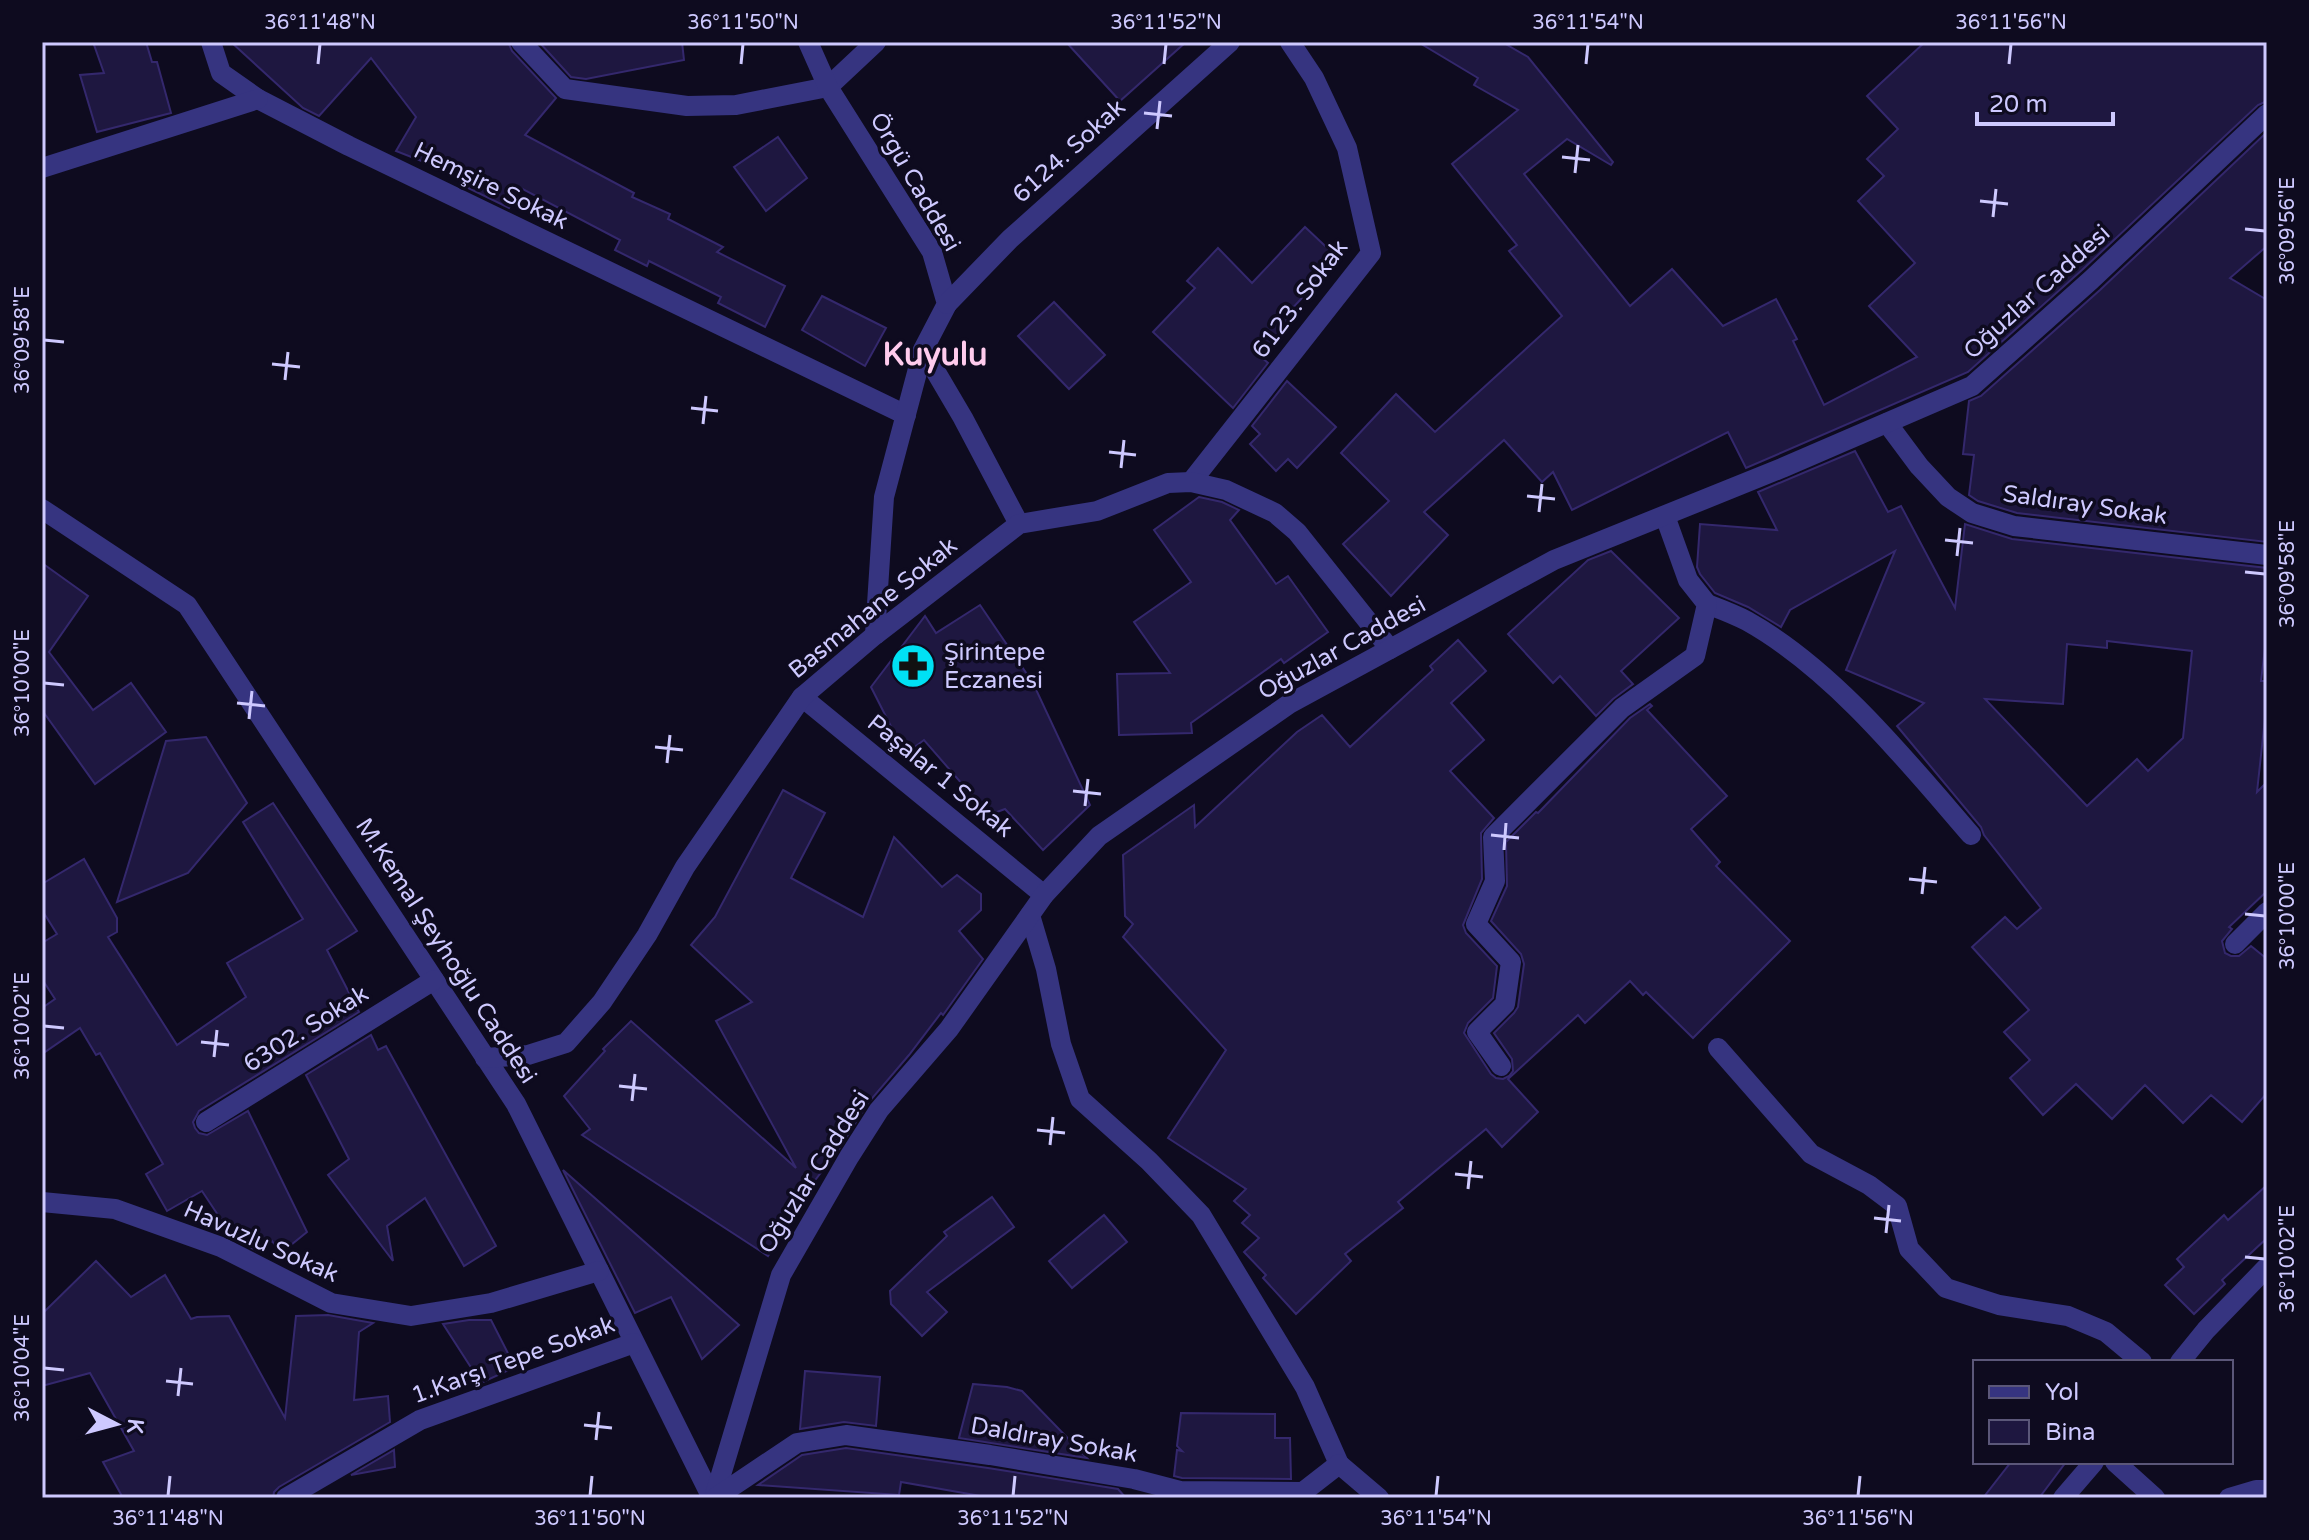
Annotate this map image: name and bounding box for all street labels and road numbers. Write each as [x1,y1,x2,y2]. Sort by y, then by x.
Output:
street label: 6124. Sokak [1007,93,1131,209]
street label: Örgü Caddesi [864,107,966,257]
street label: Hemşire Sokak [409,136,573,236]
street label: Oğuzlar Caddesi [1958,219,2116,365]
street label: 6123. Sokak [1246,234,1354,364]
street label: Saldıray Sokak [2001,479,2169,531]
street label: Basmahane Sokak [783,531,963,685]
street label: Oğuzlar Caddesi [1253,590,1431,706]
street label: Paşalar 1 Sokak [861,708,1019,844]
street label: M.Kemal Şeyhoğlu Caddesi [349,813,543,1089]
street label: 6302. Sokak [238,979,374,1079]
street label: Oğuzlar Caddesi [752,1085,876,1259]
street label: Havuzlu Sokak [179,1195,343,1289]
street label: 1.Karşı Tepe Sokak [407,1310,619,1410]
street label: Daldıray Sokak [968,1411,1140,1469]

